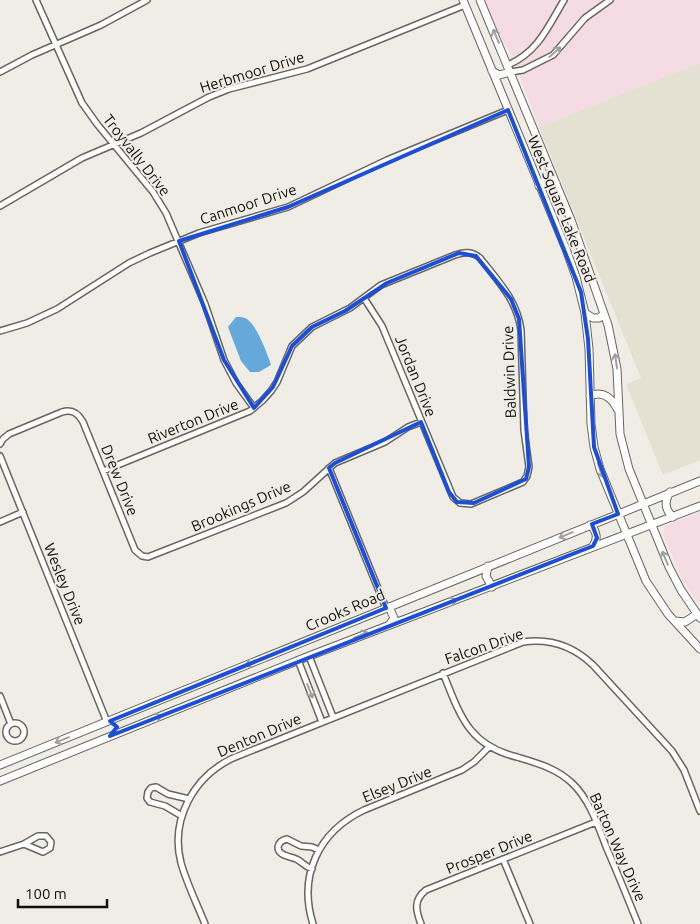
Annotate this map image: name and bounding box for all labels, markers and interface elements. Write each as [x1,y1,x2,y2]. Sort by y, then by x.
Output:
one-way arrow [490,29,500,44]
one-way arrow [548,47,561,58]
street label: Herbmoor Drive [198,48,306,96]
street label: Troyvally Drive [100,111,174,199]
street label: West Square Lake Road [525,133,599,285]
street label: Canmoor Drive [198,180,298,228]
street label: Baldwin Drive [499,325,519,419]
street label: Jordan Drive [392,333,440,419]
one-way arrow [610,354,620,370]
street label: Riverton Drive [145,395,241,447]
street label: Drew Drive [98,442,142,518]
one-way arrow [596,462,606,478]
street label: Brookings Drive [189,477,293,535]
one-way arrow [559,531,574,540]
street label: Wesley Drive [41,541,89,627]
one-way arrow [660,551,669,566]
street label: Crooks Road [303,586,387,634]
one-way arrow [441,597,457,606]
street label: Falcon Drive [442,625,526,667]
one-way arrow [353,630,368,640]
one-way arrow [245,659,260,668]
one-way arrow [306,683,315,698]
street label: Denton Drive [214,710,304,760]
one-way arrow [147,713,162,722]
one-way arrow [55,736,70,745]
street label: Elsey Drive [360,762,434,806]
street label: Barton Way Drive [586,790,650,904]
street label: Prosper Drive [443,827,535,877]
scale bar [18,876,106,908]
text: 100 m [25,885,67,902]

